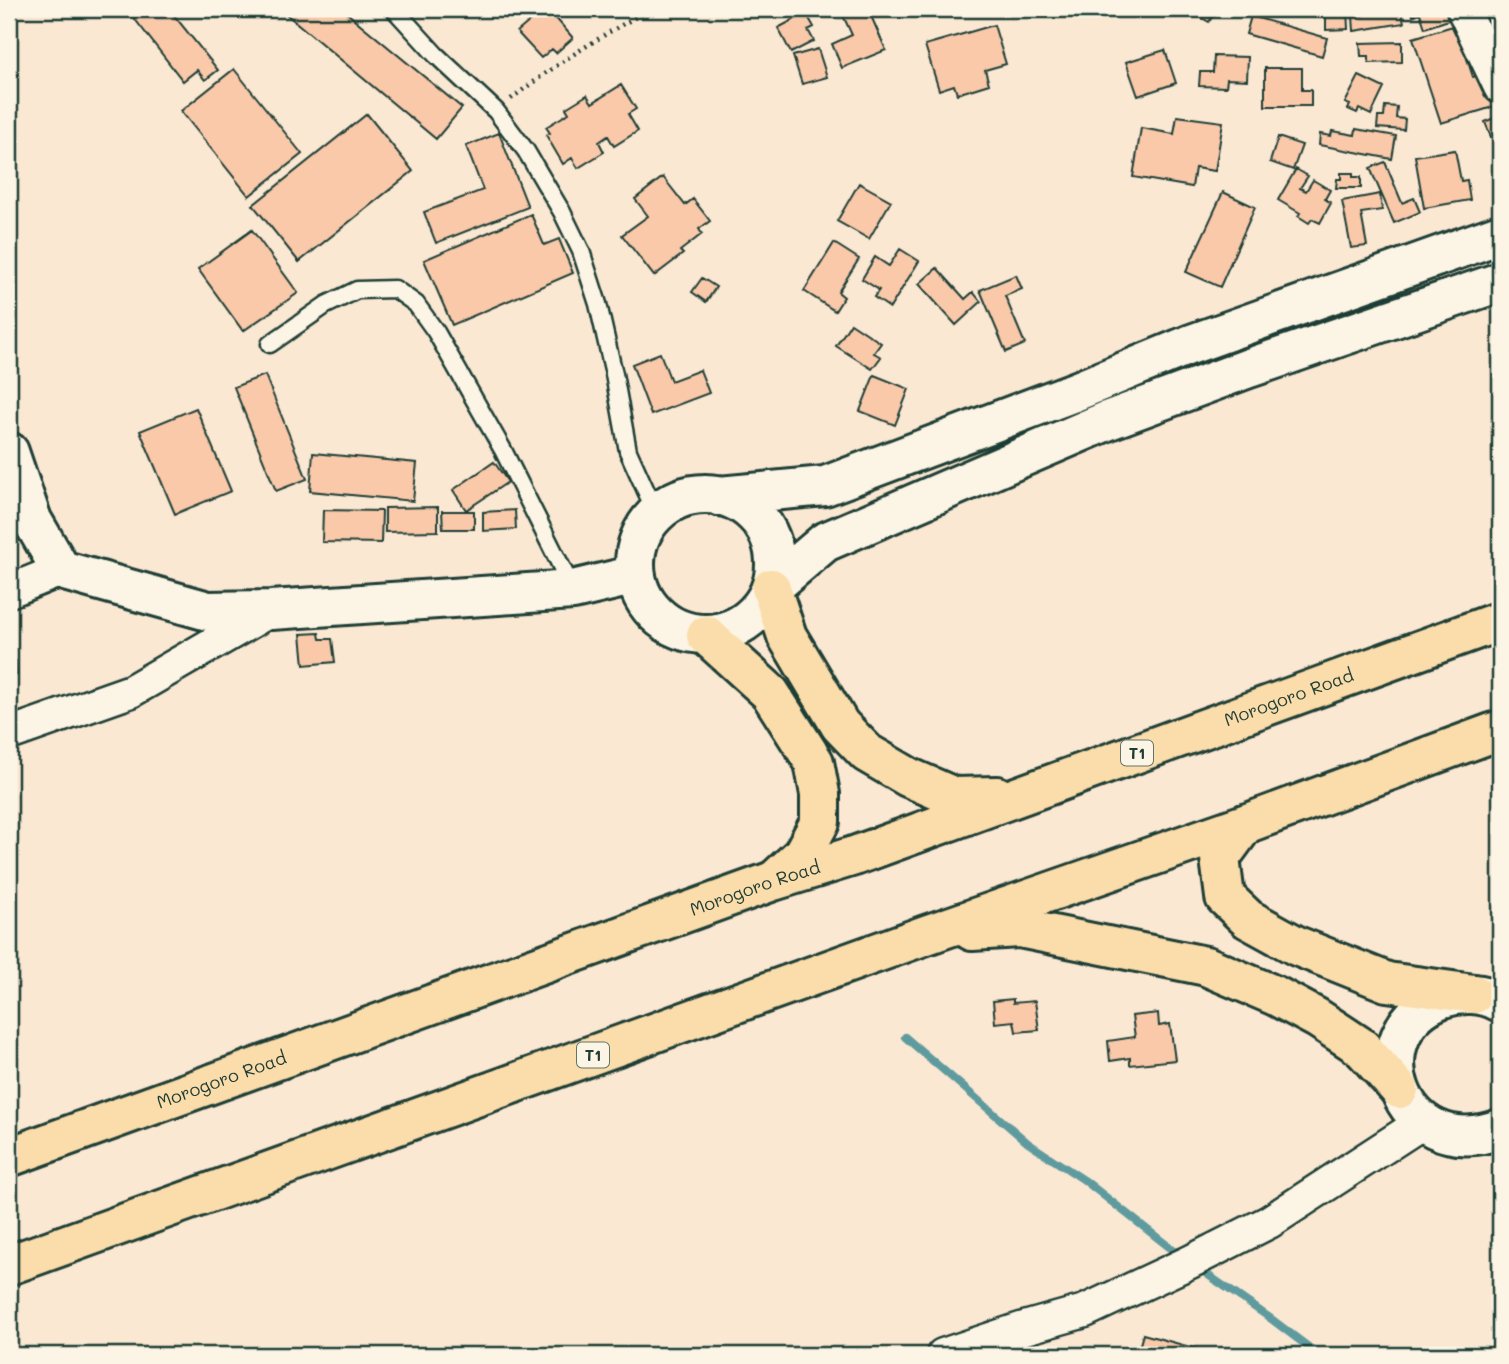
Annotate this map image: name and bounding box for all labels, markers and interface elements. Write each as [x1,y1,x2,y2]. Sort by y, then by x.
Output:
street label: Morogoro Road [1221,662,1357,731]
road number: T1 [1121,740,1153,766]
street label: Morogoro Road [686,854,823,921]
road number: T1 [577,1042,609,1068]
street label: Morogoro Road [153,1045,289,1114]

